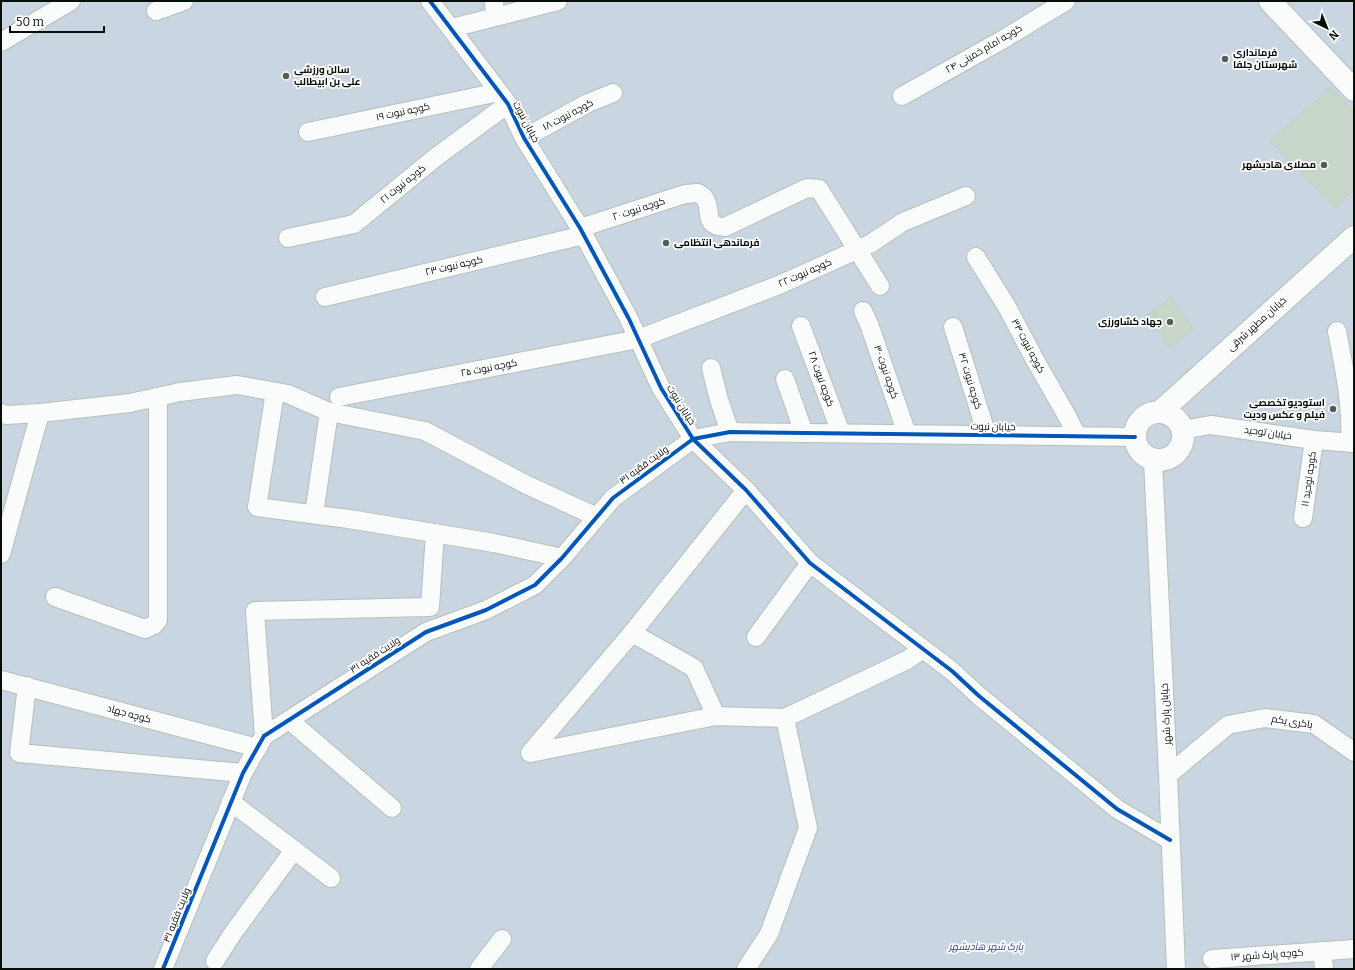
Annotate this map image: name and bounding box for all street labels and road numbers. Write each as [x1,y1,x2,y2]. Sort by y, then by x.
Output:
street label: کوچه امام خمینی ۲۴ [943,22,1025,77]
street label: کوچه نبوت ۱۸ [540,97,596,133]
street label: خیابان نبوت [510,99,542,145]
street label: کوچه نبوت ۱۹ [375,100,431,124]
street label: کوچه نبوت ۲۱ [378,162,428,206]
street label: کوچه نبوت ۲۰ [611,195,667,223]
street label: کوچه نبوت ۲۳ [424,254,484,278]
street label: کوچه نبوت ۲۲ [776,256,834,290]
street label: خیابان مطهر شرقی [1225,294,1289,354]
street label: کوچه نبوت ۳۴ [1009,317,1047,375]
street label: کوچه نبوت ۳۰ [871,344,901,400]
street label: کوچه نبوت ۲۸ [805,350,837,408]
street label: کوچه نبوت ۳۲ [956,351,984,411]
street label: کوچه نبوت ۲۵ [460,357,518,379]
street label: خیابان نبوت [664,383,698,427]
street label: خیابان نبوت [970,421,1016,433]
street label: خیابان توحید [1243,424,1293,442]
street label: ولایت فقیه ۳۱ [617,443,671,487]
street label: کوچه توحید ۱۱ [1299,451,1319,507]
street label: ولایت فقیه ۳۱ [348,634,402,676]
street label: خیابان پارک شهر [1158,683,1174,746]
street label: کوچه جهاد [106,702,152,726]
street label: باکری یکم [1270,713,1314,732]
street label: ولایت فقیه ۳۱ [161,886,193,944]
street label: کوچه پارک شهر ۱۳ [1230,946,1304,964]

